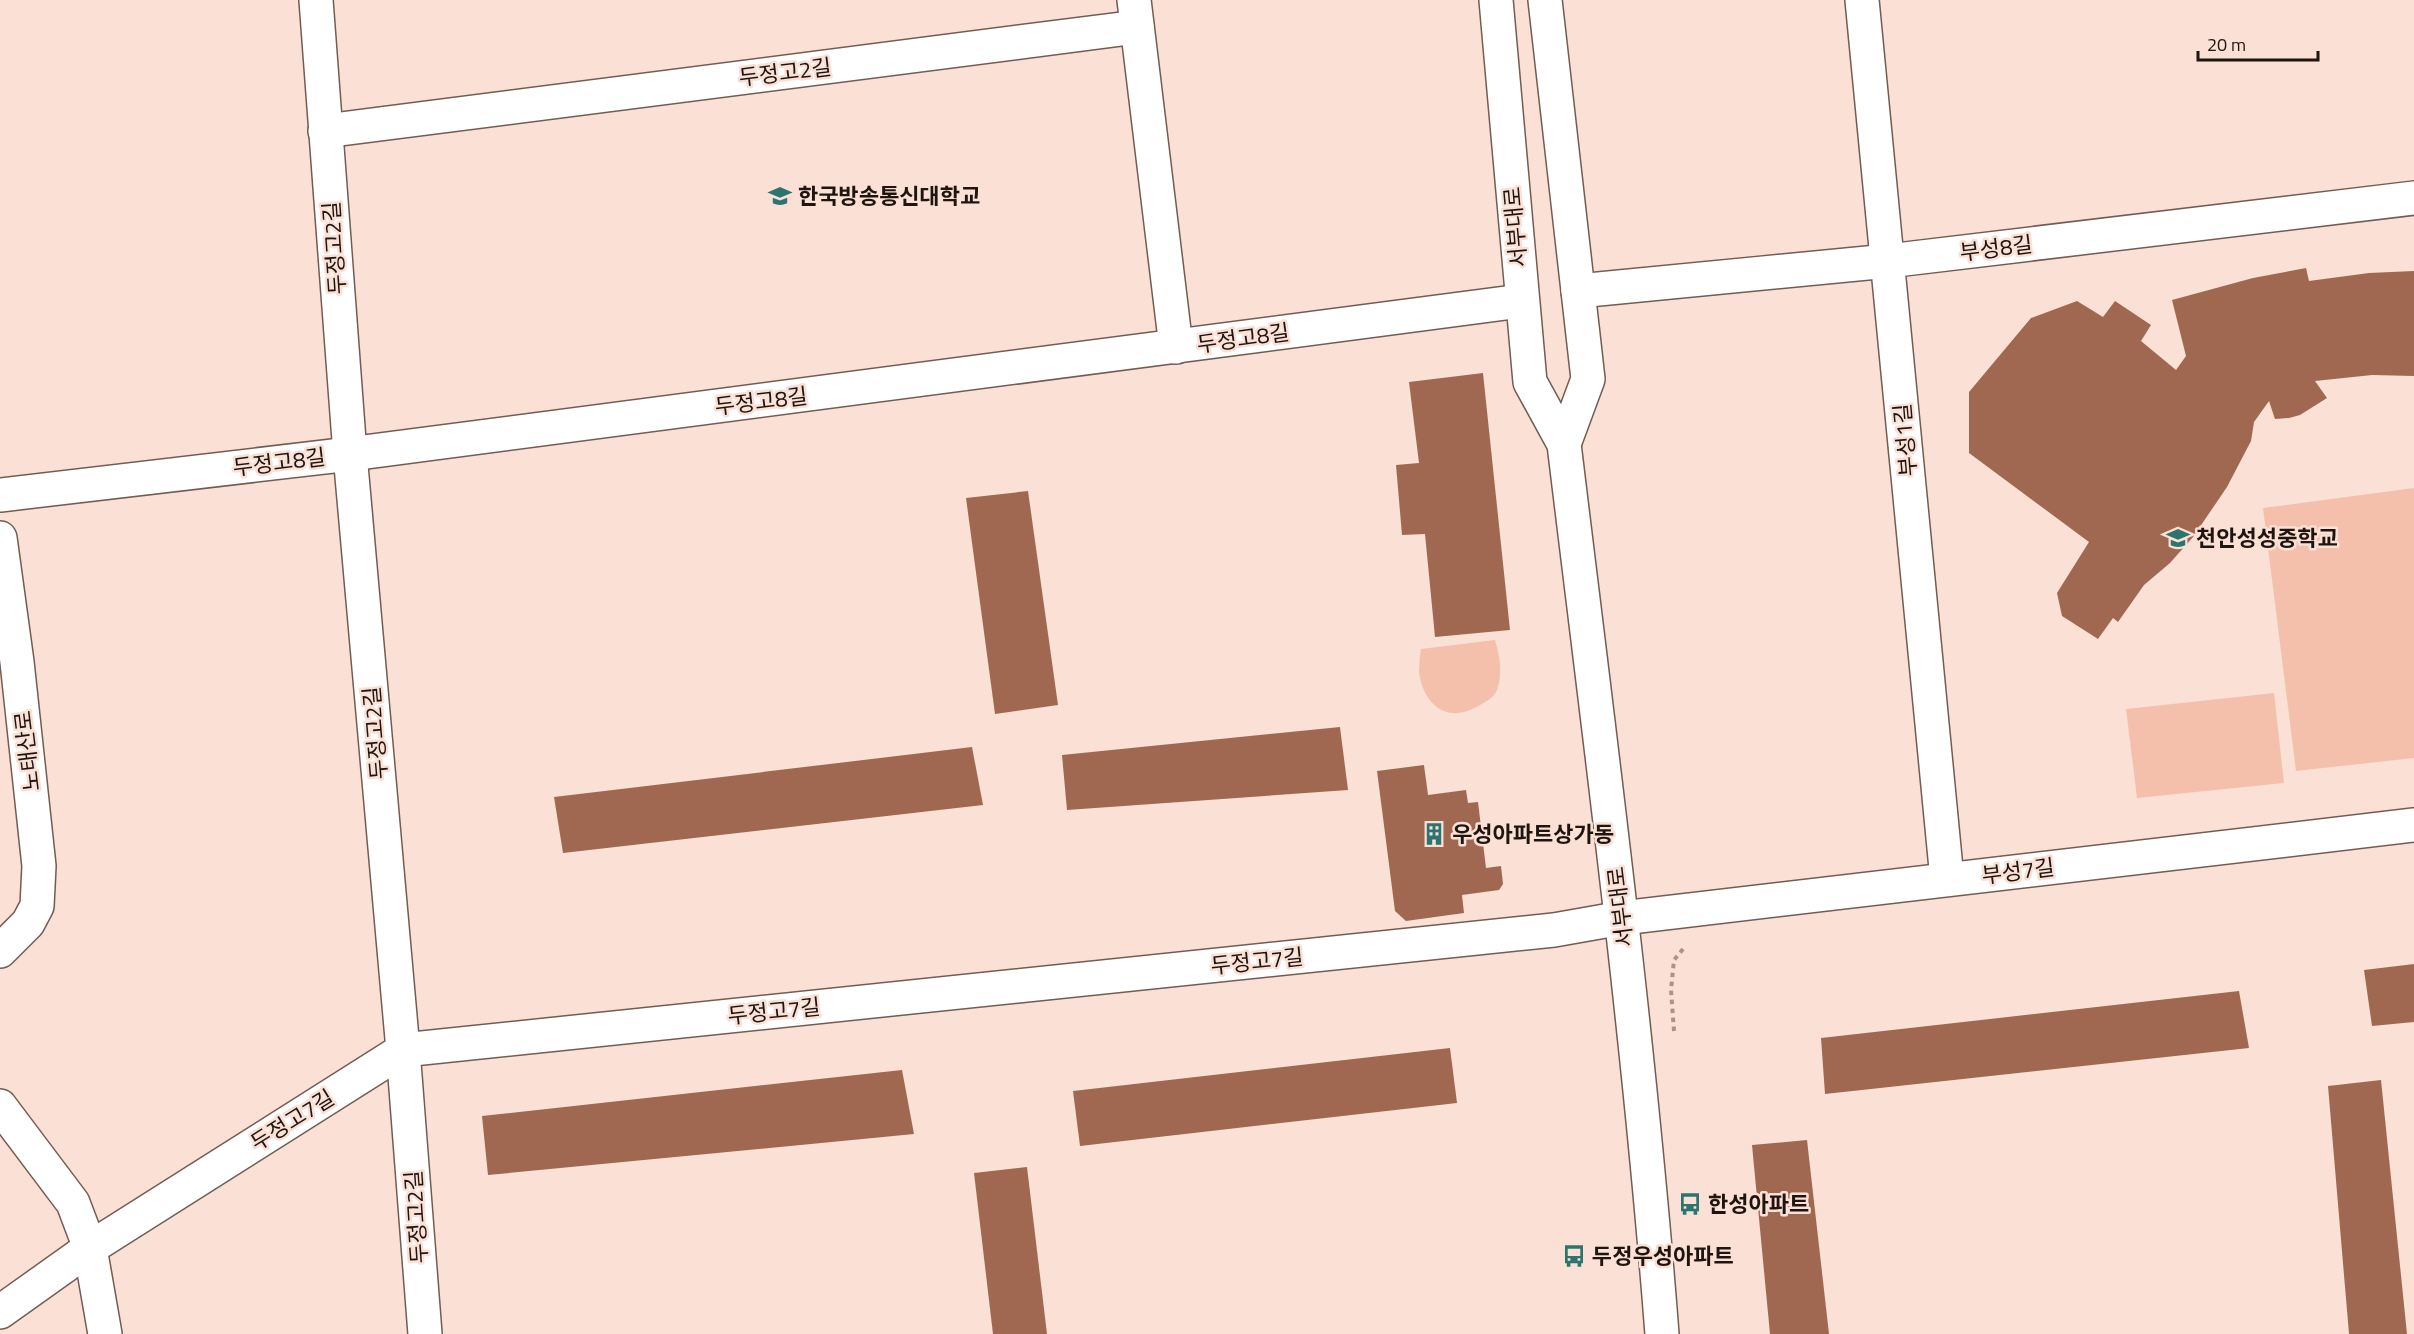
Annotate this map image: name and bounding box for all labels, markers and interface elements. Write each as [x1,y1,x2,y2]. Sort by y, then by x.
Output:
scale bar [2198,24,2318,62]
text: 20 m [2207,31,2246,58]
street label: 두정고2길 [737,49,833,95]
place label: 한국방송통신대학교 [798,179,980,213]
school or university icon: 한국방송통신대학교 [767,183,793,209]
street label: 서부대로 [1495,185,1535,269]
street label: 두정고2길 [314,200,354,296]
street label: 부성8길 [1958,227,2034,269]
street label: 두정고8길 [1194,315,1292,361]
street label: 두정고8길 [713,378,809,424]
street label: 부성1길 [1885,402,1925,478]
street label: 두정고8길 [231,439,327,485]
place label: 천안성성중학교 [2196,521,2338,555]
school or university icon: 천안성성중학교 [2165,525,2191,551]
street label: 두정고2길 [354,685,396,781]
street label: 노태산로 [5,709,49,793]
place label: 우성아파트상가동 [1452,817,1614,851]
building icon: 우성아파트상가동 [1421,821,1447,847]
street label: 부성7길 [1980,850,2056,892]
street label: 서부대로 [1598,865,1642,949]
street label: 두정고7길 [1209,939,1305,983]
street label: 두정고7길 [726,989,822,1033]
street label: 두정고7길 [243,1081,341,1159]
street label: 두정고2길 [396,1169,436,1265]
place label: 한성아파트 [1708,1187,1809,1221]
bus stop icon: 한성아파트 [1677,1191,1703,1217]
place label: 두정우성아파트 [1592,1239,1734,1273]
bus stop icon: 두정우성아파트 [1561,1243,1587,1269]

